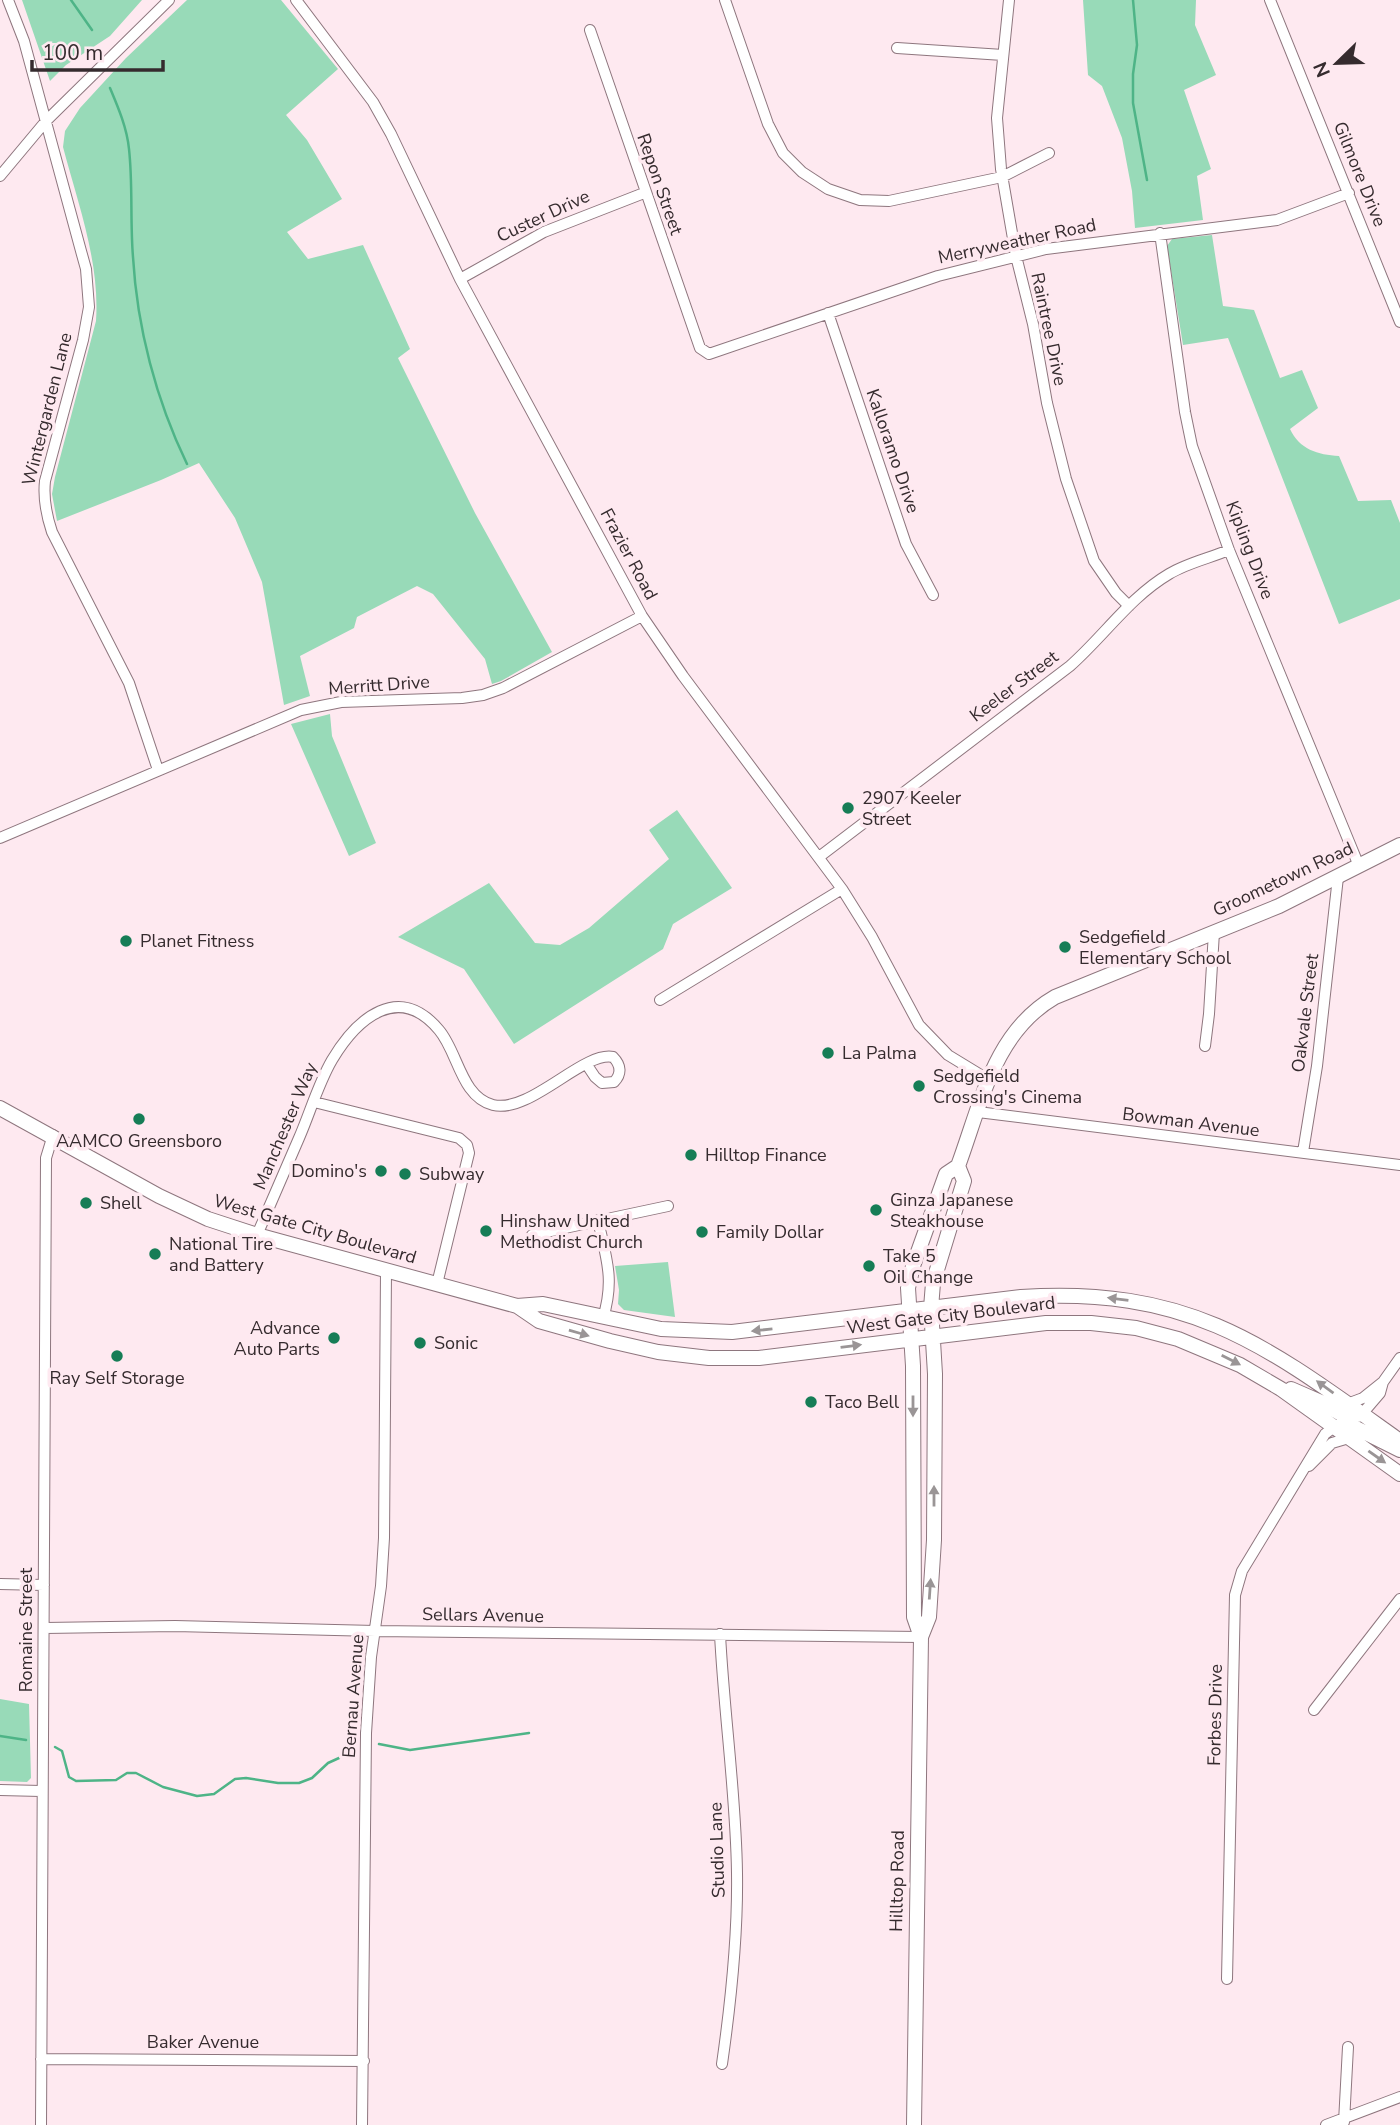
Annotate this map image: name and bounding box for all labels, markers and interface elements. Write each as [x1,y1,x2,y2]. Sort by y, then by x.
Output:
scale bar [32,28,163,72]
north arrow [1302,28,1372,98]
text: 100 m [42,39,103,67]
text: N [1308,58,1337,81]
street label: Gilmore Drive [1328,118,1392,230]
street label: Repon Street [631,130,689,239]
street label: Custer Drive [493,184,593,248]
street label: Merryweather Road [936,213,1098,269]
street label: Raintree Drive [1025,270,1073,388]
street label: Wintergarden Lane [16,330,78,488]
street label: Kalloramo Drive [860,386,926,516]
street label: Kipling Drive [1220,497,1280,603]
street label: Frazier Road [595,504,663,604]
street label: Keeler Street [965,644,1064,727]
street label: Merritt Drive [327,669,431,701]
place label: 2907 Keeler Street [862,786,962,831]
marker: 2907 Keeler Street [840,800,856,816]
street label: Groometown Road [1209,836,1357,922]
place label: Sedgefield Elementary School [1079,925,1232,970]
place label: Planet Fitness [140,929,254,953]
marker: Planet Fitness [118,933,134,949]
marker: Sedgefield Elementary School [1057,939,1073,955]
street label: Oakvale Street [1286,952,1324,1074]
place label: La Palma [842,1041,917,1065]
marker: La Palma [820,1045,836,1061]
street label: Manchester Way [247,1058,323,1193]
place label: Sedgefield Crossing's Cinema [933,1064,1082,1109]
marker: Sedgefield Crossing's Cinema [911,1078,927,1094]
street label: Bowman Avenue [1121,1102,1261,1142]
marker: AAMCO Greensboro [131,1111,147,1127]
place label: AAMCO Greensboro [56,1129,222,1153]
place label: Hilltop Finance [705,1143,826,1167]
marker: Hilltop Finance [683,1147,699,1163]
place label: Domino's [291,1159,367,1183]
place label: Subway [419,1162,485,1186]
marker: Domino's [373,1163,389,1179]
marker: Subway [397,1166,413,1182]
place label: Ginza Japanese Steakhouse [890,1188,1013,1233]
street label: West Gate City Boulevard [211,1189,419,1269]
place label: Shell [100,1191,142,1215]
marker: Shell [78,1195,94,1211]
marker: Ginza Japanese Steakhouse [868,1202,884,1218]
place label: Hinshaw United Methodist Church [500,1209,643,1254]
place label: Family Dollar [716,1220,824,1244]
marker: Hinshaw United Methodist Church [478,1223,494,1239]
marker: Family Dollar [694,1224,710,1240]
place label: National Tire and Battery [169,1232,273,1277]
place label: Take 5 Oil Change [883,1244,973,1289]
marker: National Tire and Battery [147,1246,163,1262]
marker: Take 5 Oil Change [861,1258,877,1274]
street label: West Gate City Boulevard [845,1290,1057,1340]
one-way arrow [1107,1293,1129,1304]
place label: Advance Auto Parts [234,1316,320,1361]
one-way arrow [751,1325,773,1336]
one-way arrow [569,1328,590,1338]
marker: Advance Auto Parts [326,1330,342,1346]
place label: Sonic [434,1331,478,1355]
marker: Sonic [412,1335,428,1351]
one-way arrow [840,1340,862,1351]
marker: Ray Self Storage [109,1348,125,1364]
one-way arrow [1221,1354,1241,1366]
place label: Ray Self Storage [49,1366,185,1390]
one-way arrow [1316,1380,1334,1394]
place label: Taco Bell [825,1390,900,1414]
marker: Taco Bell [803,1394,819,1410]
one-way arrow [907,1395,919,1417]
one-way arrow [1368,1450,1386,1464]
one-way arrow [928,1485,940,1507]
street label: Romaine Street [14,1567,38,1692]
one-way arrow [925,1578,936,1600]
street label: Sellars Avenue [422,1602,544,1628]
street label: Bernau Avenue [337,1633,369,1759]
street label: Forbes Drive [1202,1664,1228,1766]
street label: Studio Lane [703,1802,731,1898]
street label: Hilltop Road [884,1830,910,1932]
street label: Baker Avenue [147,2030,259,2054]

